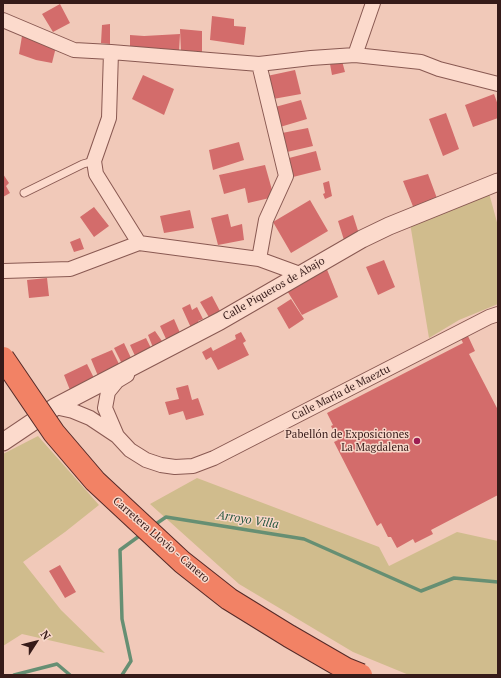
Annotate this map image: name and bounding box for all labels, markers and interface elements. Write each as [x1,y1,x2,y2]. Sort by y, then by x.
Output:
street label: Calle Piqueros de Abajo [221,254,327,324]
street label: Calle Maria de Maeztu [289,362,393,424]
place label: Pabellón de Exposiciones La Magdalena [285,428,409,454]
marker: Pabellón de Exposiciones La Magdalena [412,436,422,446]
street label: Carretera Llovio - Canero [110,494,212,586]
water label: Arroyo Villa [216,508,280,532]
north arrow [16,622,56,662]
text: N [38,627,54,642]

